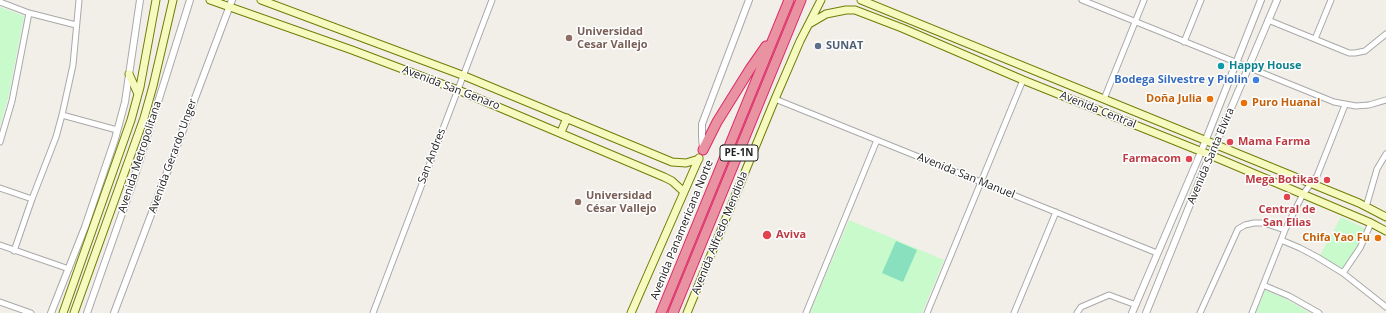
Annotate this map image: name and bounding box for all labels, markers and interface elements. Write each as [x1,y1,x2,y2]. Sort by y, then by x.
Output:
place label: Universidad Cesar Vallejo [577,25,648,51]
marker: Universidad Cesar Vallejo [564,33,574,43]
place label: SUNAT [826,39,863,53]
marker: SUNAT [813,41,823,51]
place label: Happy House [1229,59,1302,73]
marker: Happy House [1216,61,1226,71]
street label: Avenida San Genaro [400,63,502,113]
place label: Bodega Silvestre y Piolin [1114,73,1248,87]
marker: Bodega Silvestre y Piolin [1251,75,1261,85]
street label: Avenida Central [1058,89,1138,131]
place label: Doña Julia [1146,92,1202,106]
marker: Doña Julia [1205,94,1215,104]
place label: Puro Huanal [1252,96,1320,110]
street label: Avenida Gerardo Unger [146,97,200,215]
marker: Puro Huanal [1239,98,1249,108]
street label: Avenida Metropolitana [116,99,164,215]
street label: Avenida Santa Elvira [1185,106,1237,206]
street label: San Andres [415,127,449,185]
place label: Mama Farma [1238,135,1310,149]
marker: Mama Farma [1225,137,1235,147]
road number: PE-1N [720,145,758,161]
street label: Avenida San Manuel [915,150,1017,202]
place label: Farmacom [1123,152,1181,166]
marker: Farmacom [1184,154,1194,164]
street label: Avenida Panamericana Norte [648,158,716,302]
street label: Avenida Alfredo Mendiola [689,169,751,297]
place label: Mega Botikas [1245,173,1319,187]
marker: Mega Botikas [1322,175,1332,185]
place label: Universidad César Vallejo [586,189,657,215]
marker: Central de San Elias [1282,192,1292,202]
marker: Universidad César Vallejo [573,197,583,207]
place label: Central de San Elias [1259,203,1315,229]
place label: Aviva [776,228,806,242]
marker: Aviva [761,229,773,241]
place label: Chifa Yao Fu [1302,231,1370,245]
marker: Chifa Yao Fu [1373,233,1383,243]

